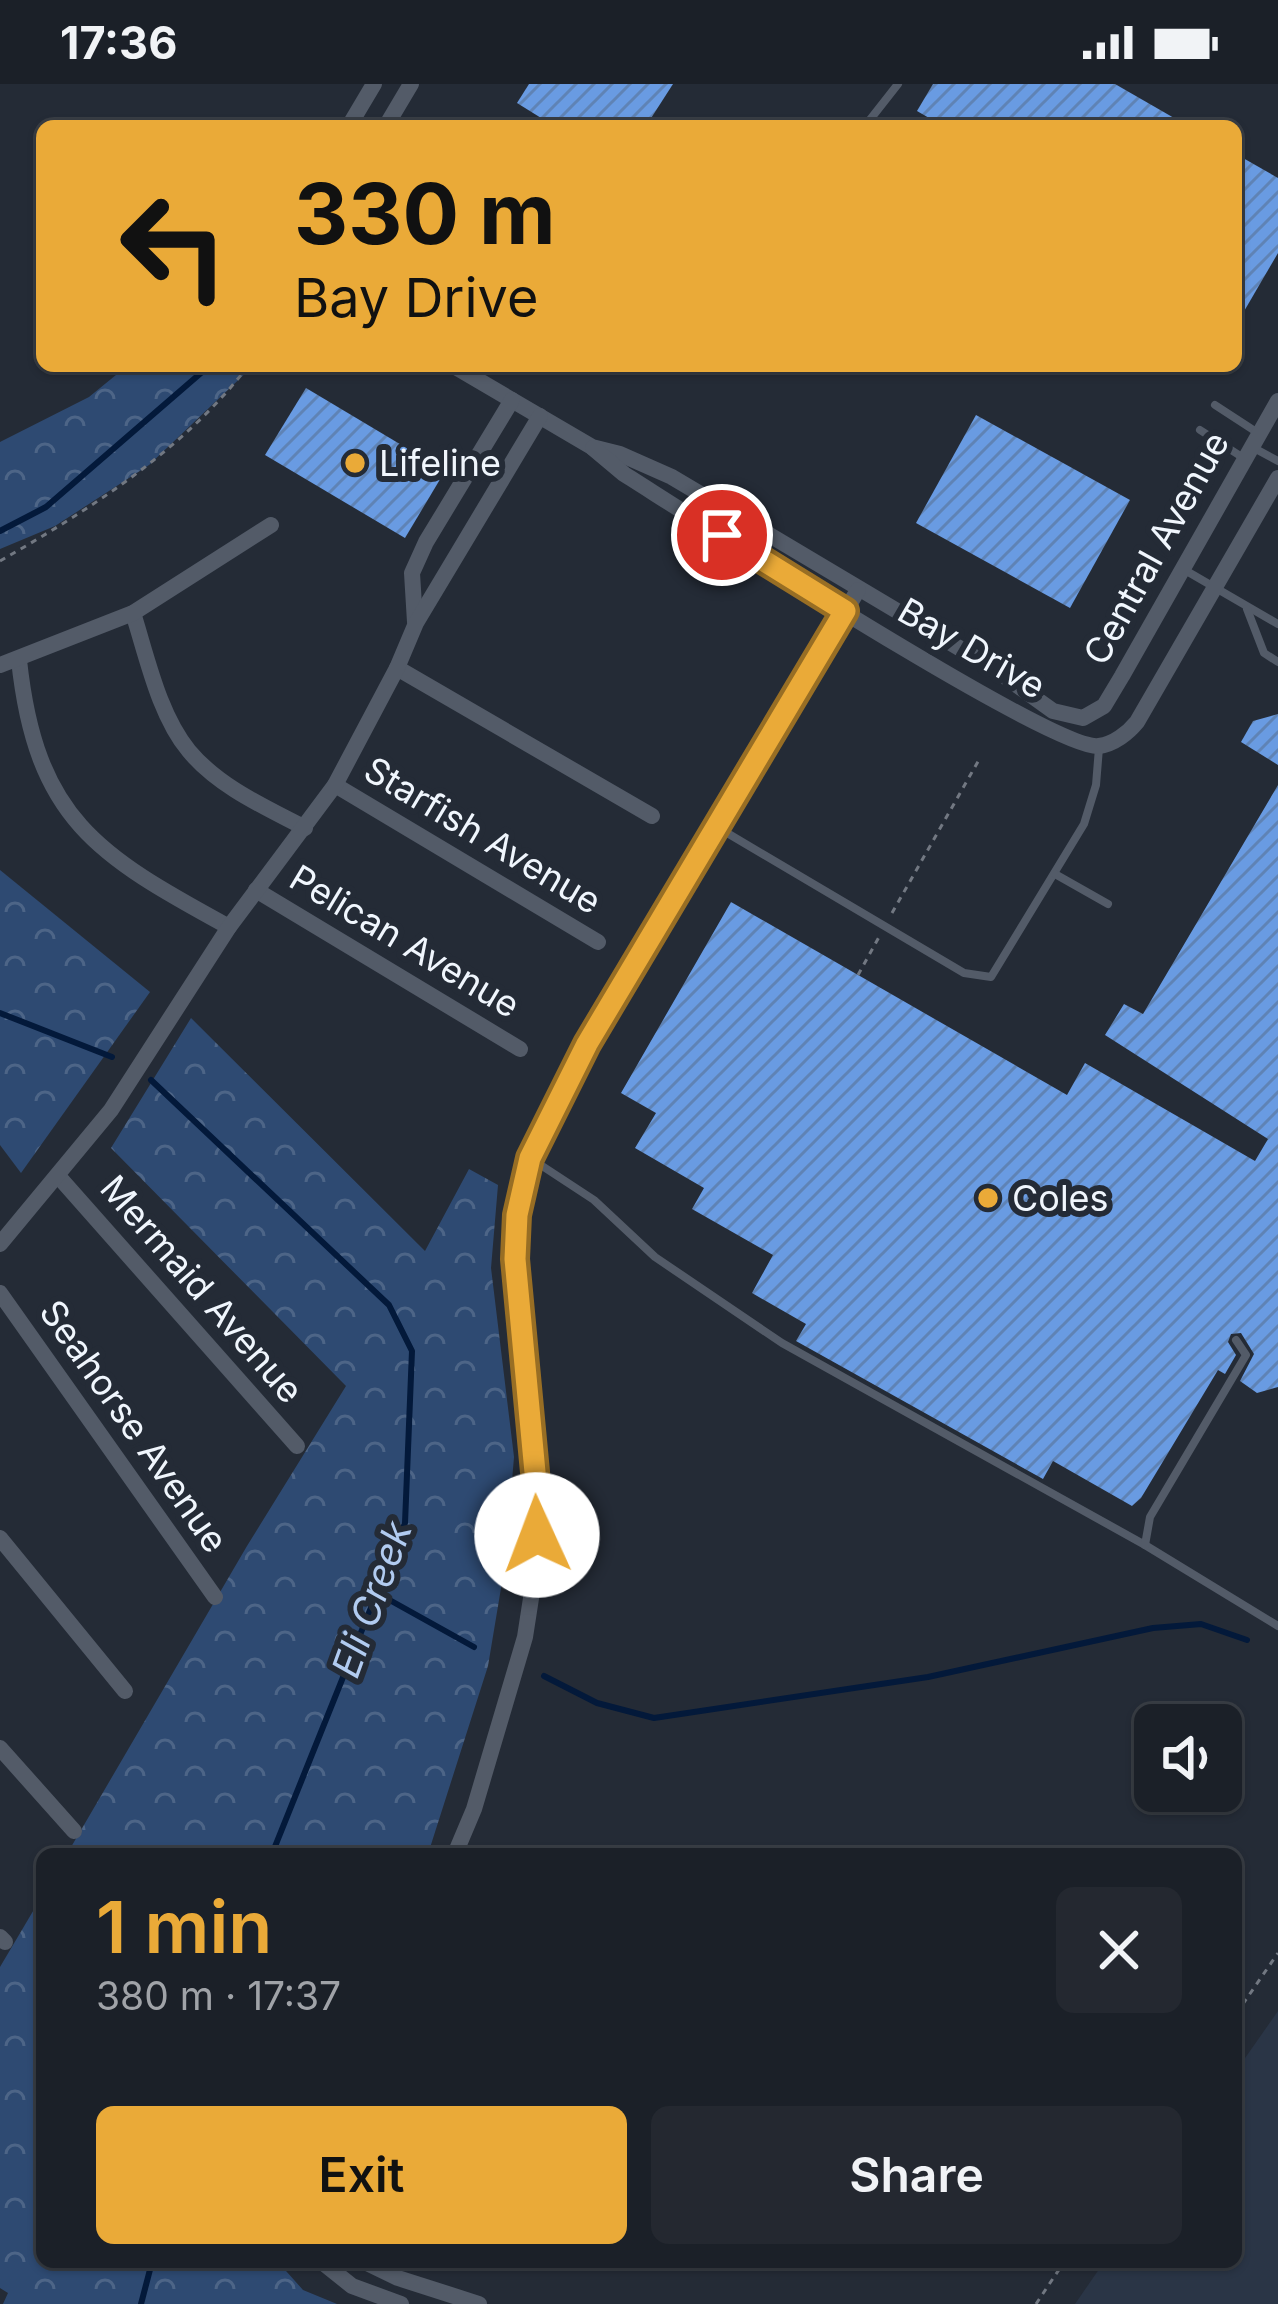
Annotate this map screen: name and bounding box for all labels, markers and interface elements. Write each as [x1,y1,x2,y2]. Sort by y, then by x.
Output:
text: 17:36 [60,15,177,70]
text: 330 m [294,163,556,264]
icon: left [96,168,252,324]
text: Bay Drive [294,265,538,330]
street label: Central Avenue [1074,424,1238,672]
place label: Lifeline [379,441,501,485]
marker: Lifeline [342,450,368,476]
pin [671,484,773,586]
icon: arrive [689,502,755,568]
street label: Bay Drive [890,588,1054,708]
street label: Starfish Avenue [357,747,609,923]
street label: Pelican Avenue [282,855,528,1027]
street label: Mermaid Avenue [91,1166,313,1412]
place label: Coles [1012,1176,1109,1220]
marker: Coles [975,1185,1001,1211]
street label: Seahorse Avenue [31,1291,237,1561]
position arrow [474,1472,600,1598]
water label: Eli Creek [321,1514,421,1683]
map controls [1134,1704,1242,1812]
button: sound [1134,1704,1242,1812]
text: 1 min [96,1883,272,1970]
button: close [1056,1887,1182,2013]
text: 380 m · 17:37 [96,1972,341,2019]
button: Exit [96,2106,627,2244]
button: Share [651,2106,1182,2244]

